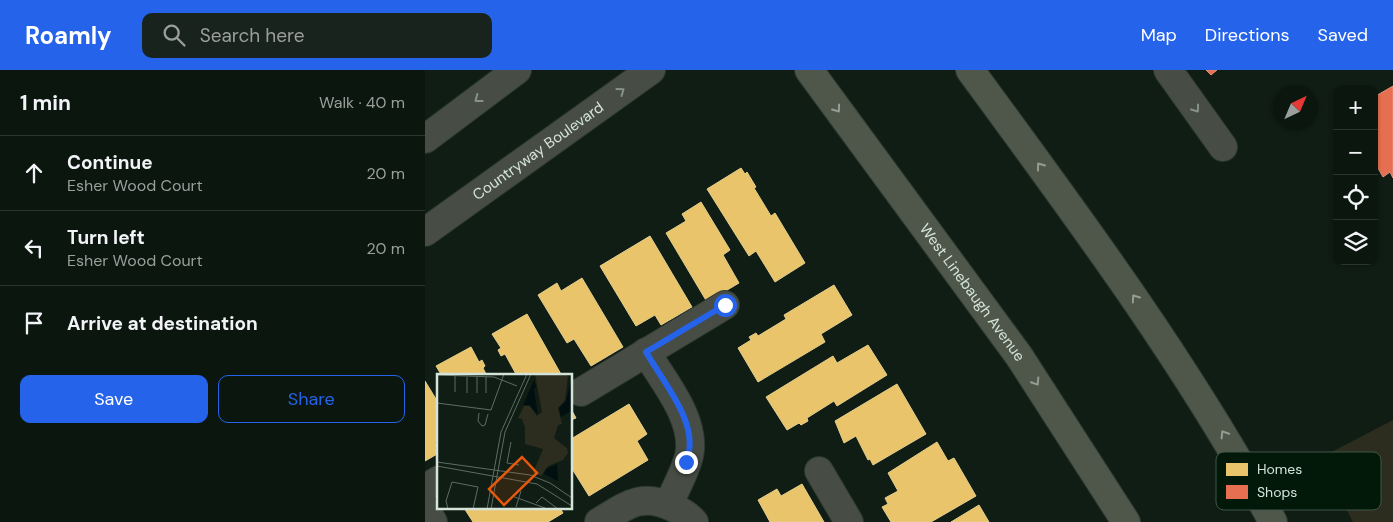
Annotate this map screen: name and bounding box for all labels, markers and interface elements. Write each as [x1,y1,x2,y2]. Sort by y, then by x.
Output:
search box [142,13,492,58]
text: Roamly [25,20,112,51]
icon: search [160,21,188,49]
text: Search here [200,23,304,48]
text: Map [1141,23,1177,47]
text: Directions [1205,23,1290,47]
text: Saved [1318,23,1368,47]
north arrow [1273,85,1318,130]
map controls [1333,85,1378,265]
button: + [1333,85,1378,130]
text: 1 min [20,89,71,117]
one-way arrow [615,89,624,97]
text: Walk · 40 m [319,92,405,113]
one-way arrow [475,94,484,102]
street label: Countryway Boulevard [468,97,607,205]
one-way arrow [832,103,840,112]
one-way arrow [1190,103,1199,112]
button: − [1333,130,1378,175]
text: Continue [67,150,153,175]
icon: ahead [20,159,48,187]
one-way arrow [1037,162,1046,172]
text: 20 m [366,163,405,184]
text: Esher Wood Court [67,175,203,196]
button: locate [1333,175,1378,220]
street label: West Linebaugh Avenue [915,220,1030,365]
button: layers [1333,220,1378,265]
text: Turn left [67,225,145,250]
icon: left [20,234,48,262]
text: 20 m [366,238,405,259]
text: Esher Wood Court [67,250,203,271]
route start [714,294,737,317]
one-way arrow [1132,294,1141,303]
icon: arrive [20,309,48,337]
text: Arrive at destination [67,311,258,336]
inset map [437,374,573,510]
button: Save [20,375,208,423]
button: Share [218,375,405,423]
one-way arrow [1030,376,1039,386]
one-way arrow [1220,430,1230,439]
route end [675,451,698,474]
legend [1216,452,1381,510]
text: Homes [1257,460,1302,478]
text: Shops [1257,483,1297,501]

